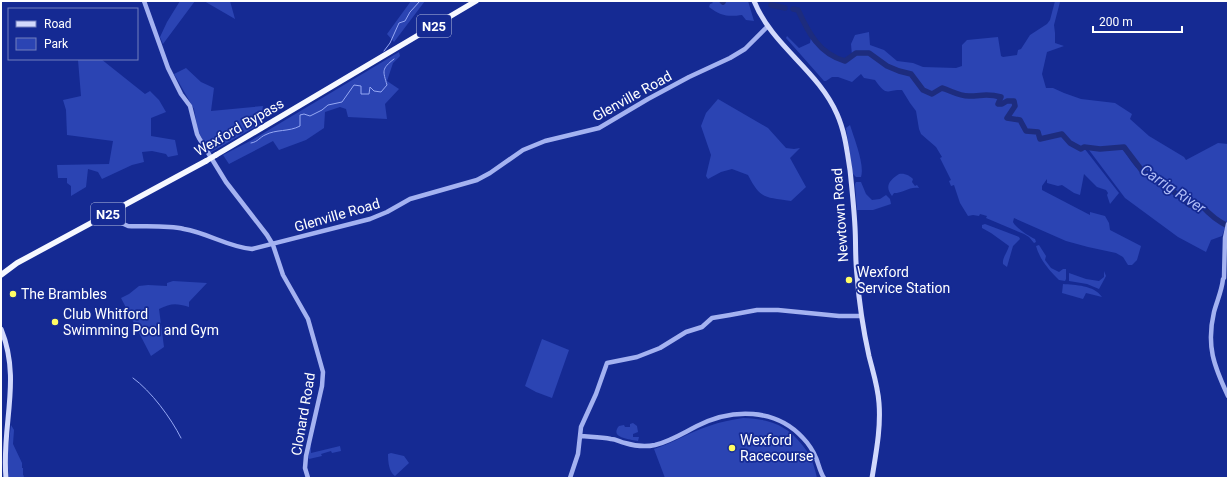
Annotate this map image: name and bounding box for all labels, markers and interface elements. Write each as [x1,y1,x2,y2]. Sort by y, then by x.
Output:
legend [8,8,138,60]
scale bar [1093,8,1182,34]
road number: N25 [417,15,451,37]
text: 200 m [1099,15,1133,29]
text: Road [44,17,72,31]
text: Park [44,37,69,51]
street label: Glenville Road [590,68,674,124]
street label: Wexford Bypass [191,95,287,159]
water label: Carrig River [1137,161,1210,218]
street label: Newtown Road [829,167,851,263]
street label: Glenville Road [292,195,382,235]
road number: N25 [91,203,125,225]
place label: Wexford Service Station [857,264,950,296]
marker: Wexford Service Station [844,275,854,285]
place label: The Brambles [21,286,107,302]
marker: The Brambles [8,289,18,299]
place label: Club Whitford Swimming Pool and Gym [63,306,219,338]
marker: Club Whitford Swimming Pool and Gym [50,317,60,327]
street label: Clonard Road [288,371,318,457]
place label: Wexford Racecourse [740,432,813,464]
marker: Wexford Racecourse [727,443,737,453]

